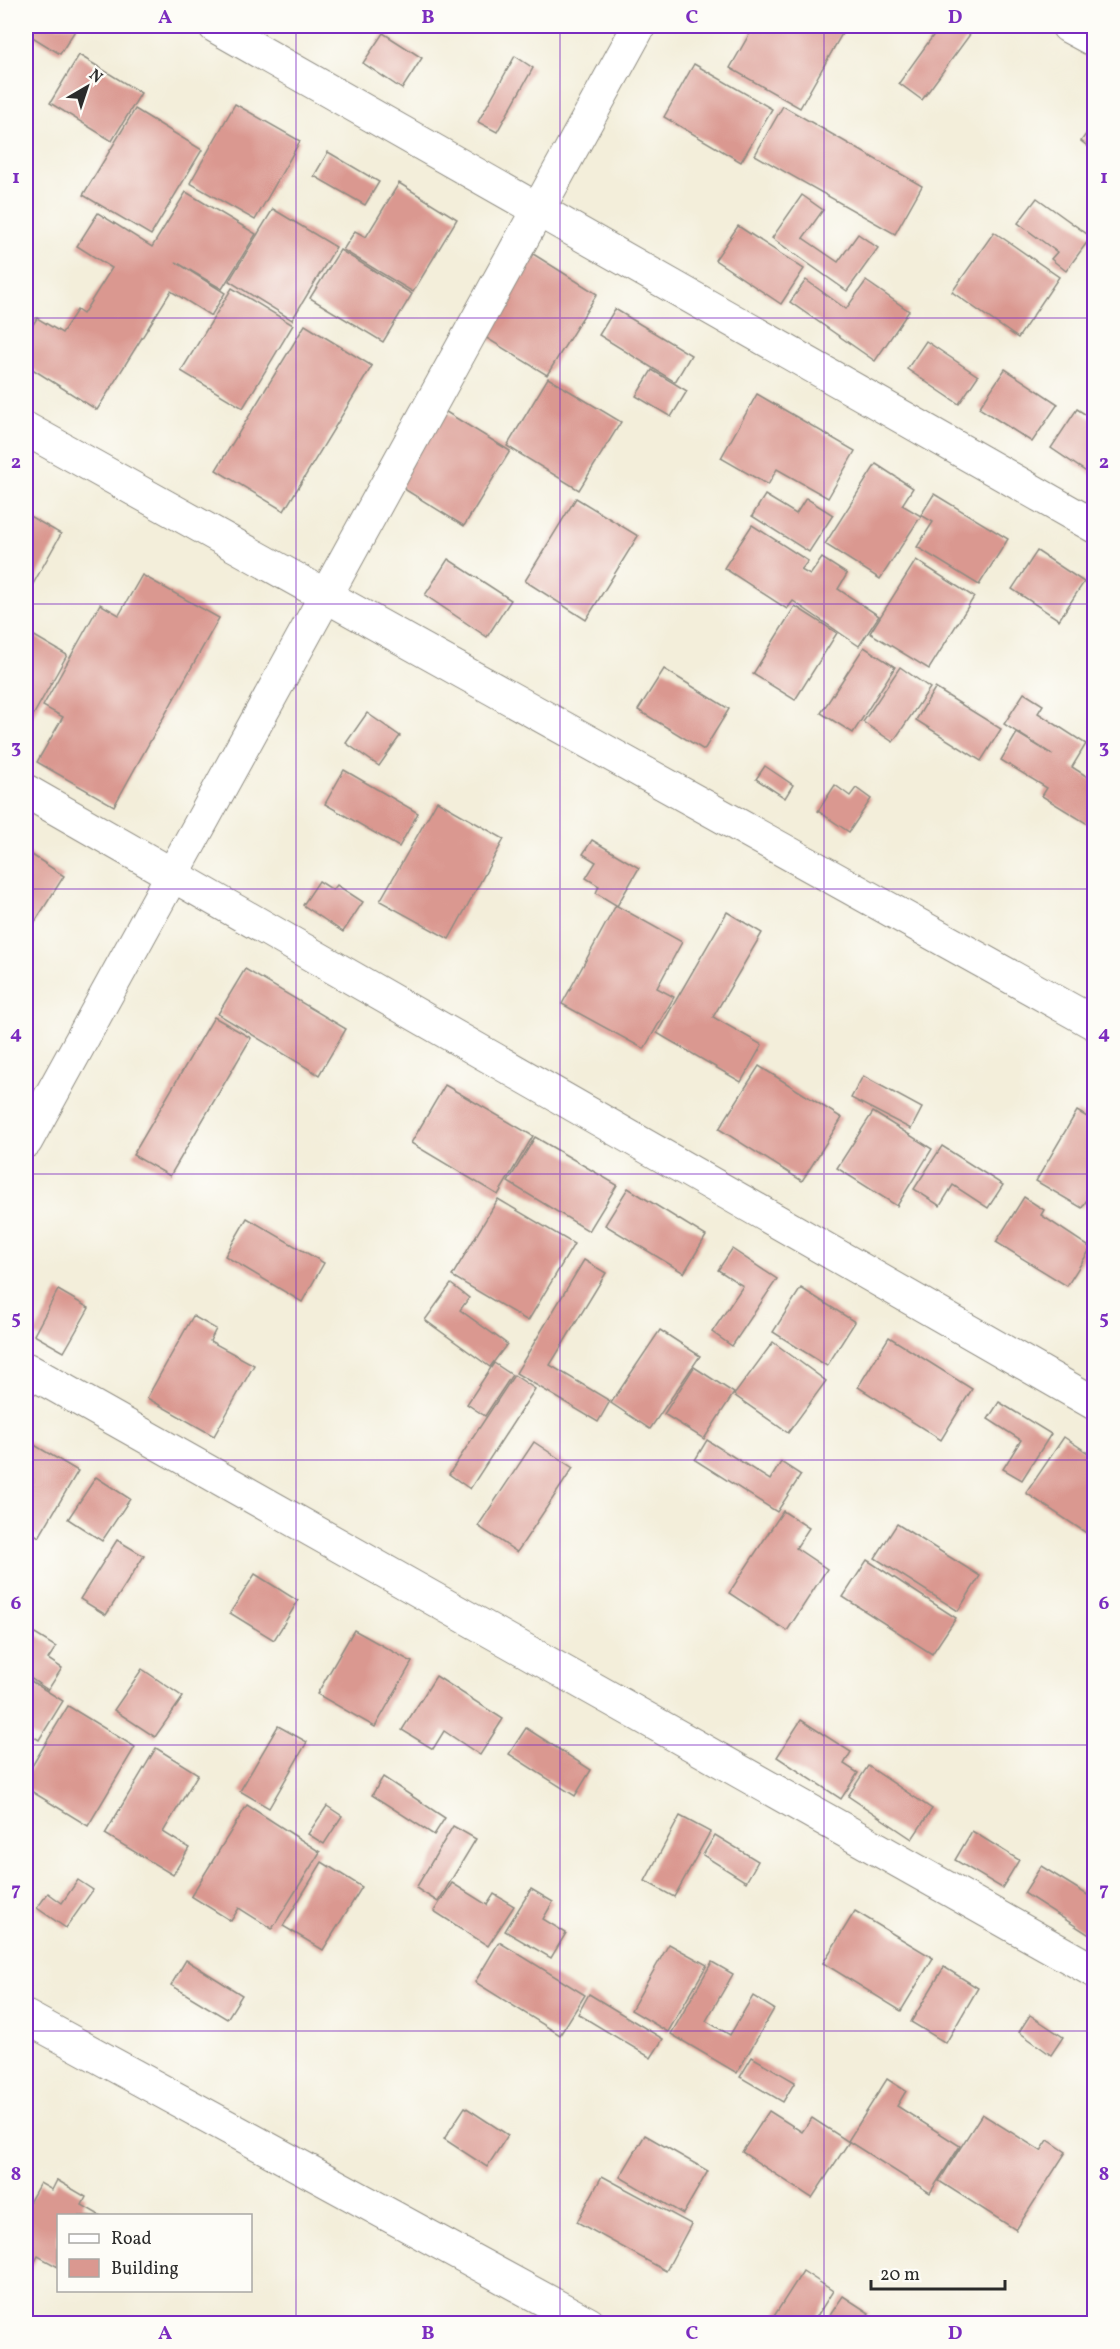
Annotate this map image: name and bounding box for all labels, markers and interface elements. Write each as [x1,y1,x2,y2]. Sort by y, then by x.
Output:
text: A [158,4,172,32]
text: B [421,4,435,32]
text: C [686,4,699,32]
text: D [948,4,962,32]
north arrow [57,57,117,117]
text: N [84,65,107,89]
text: 1 [12,164,20,192]
text: 1 [1100,164,1108,192]
text: 2 [11,449,21,477]
text: 2 [1099,449,1109,477]
text: 3 [11,734,21,762]
text: 3 [1099,734,1109,762]
text: 4 [10,1020,22,1048]
text: 4 [1098,1020,1110,1048]
text: 5 [11,1305,21,1333]
text: 5 [1099,1305,1109,1333]
text: 6 [11,1590,22,1618]
text: 6 [1099,1590,1110,1618]
text: 7 [11,1876,21,1904]
text: 7 [1099,1876,1109,1904]
text: 8 [11,2161,21,2189]
text: 8 [1099,2161,1109,2189]
legend [57,2214,252,2292]
text: Road [111,2227,152,2252]
scale bar [871,2253,1004,2291]
text: Building [111,2257,179,2282]
text: 20 m [880,2263,920,2288]
text: A [158,2320,172,2348]
text: B [421,2320,435,2348]
text: C [686,2320,699,2348]
text: D [948,2320,962,2348]

